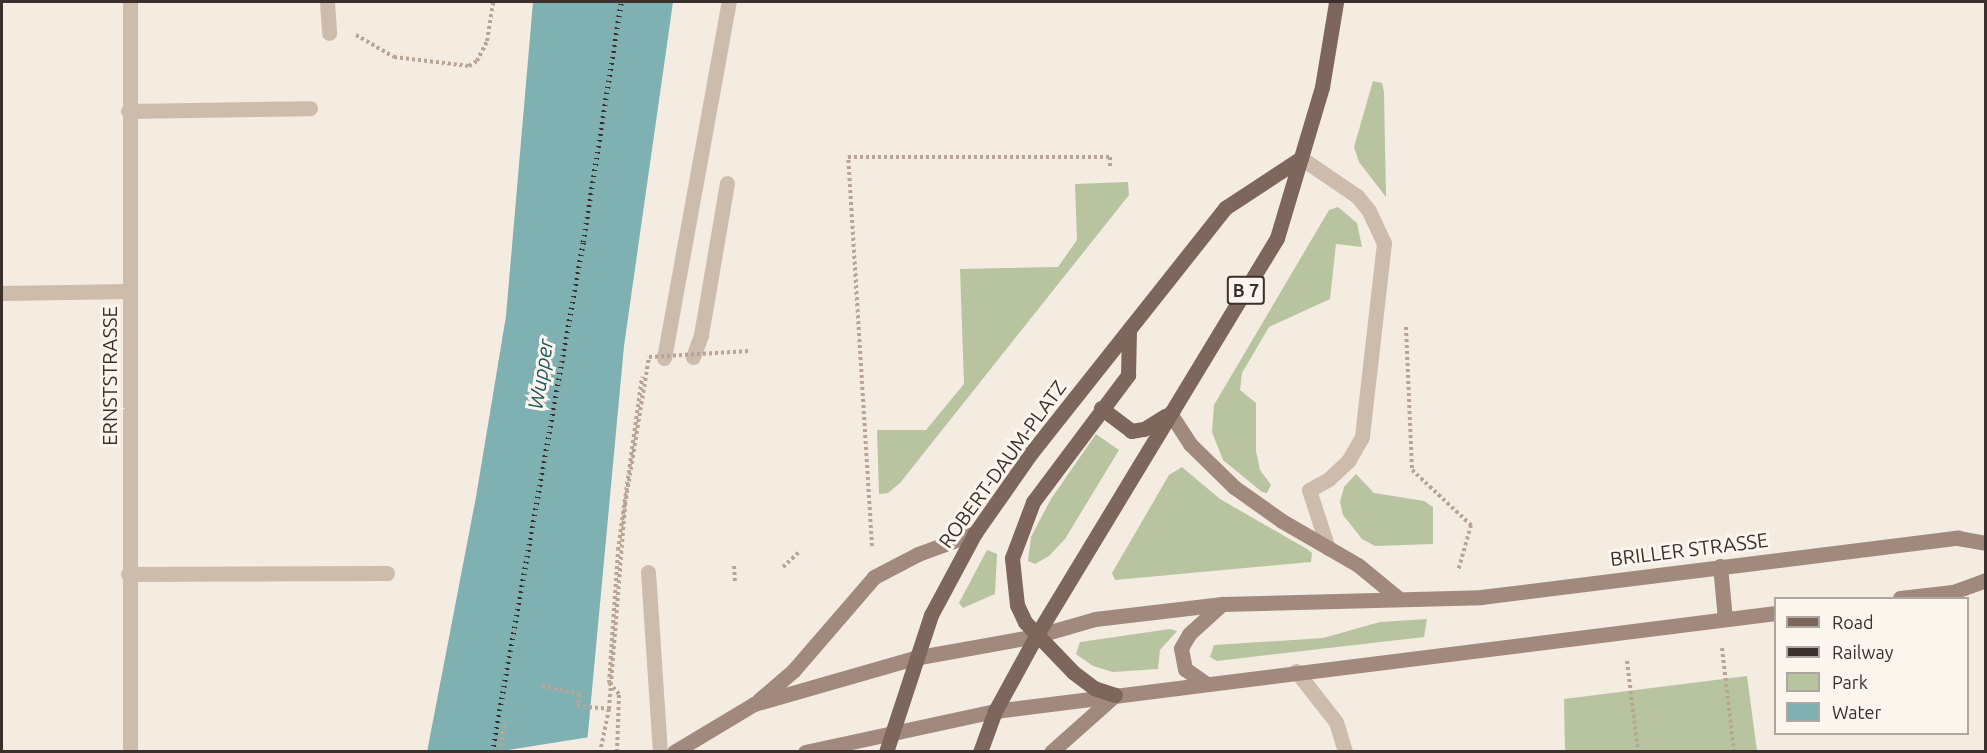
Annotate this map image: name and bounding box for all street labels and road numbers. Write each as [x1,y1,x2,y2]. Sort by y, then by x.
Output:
road number: B 7 [1226,275,1266,305]
street label: ERNSTSTRASSE [97,306,121,446]
street label: ROBERT-DAUM-PLATZ [933,376,1071,552]
street label: BRILLER STRASSE [1609,527,1769,571]

